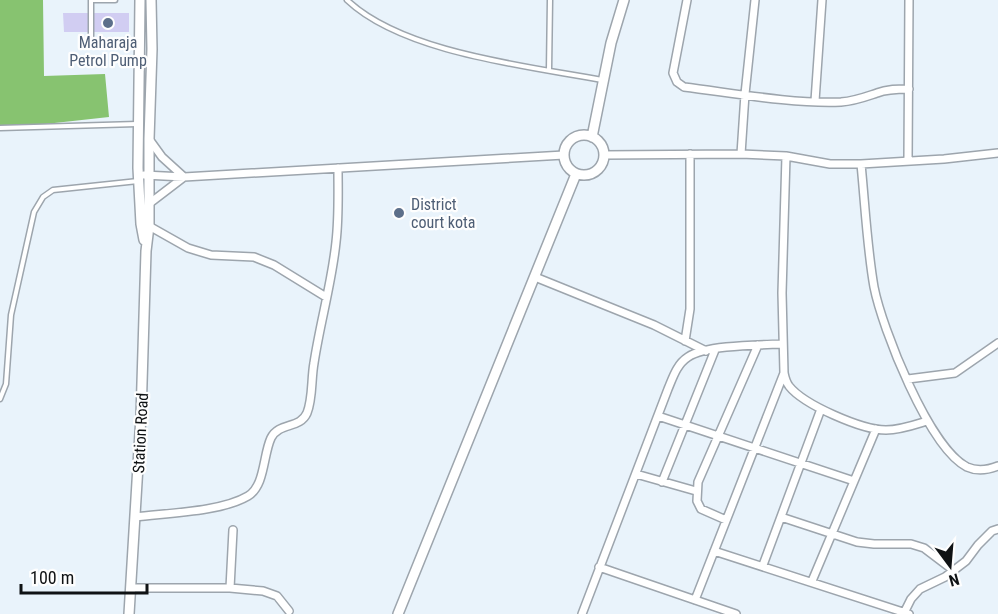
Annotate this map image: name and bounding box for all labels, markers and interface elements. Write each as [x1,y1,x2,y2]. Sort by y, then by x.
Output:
marker: Maharaja Petrol Pump [101,16,115,30]
place label: Maharaja Petrol Pump [69,33,147,70]
place label: District court kota [411,195,475,232]
marker: District court kota [392,206,406,220]
street label: Station Road [129,392,152,474]
north arrow [920,536,980,596]
scale bar [21,557,147,595]
text: 100 m [30,567,74,588]
text: N [947,569,961,590]

